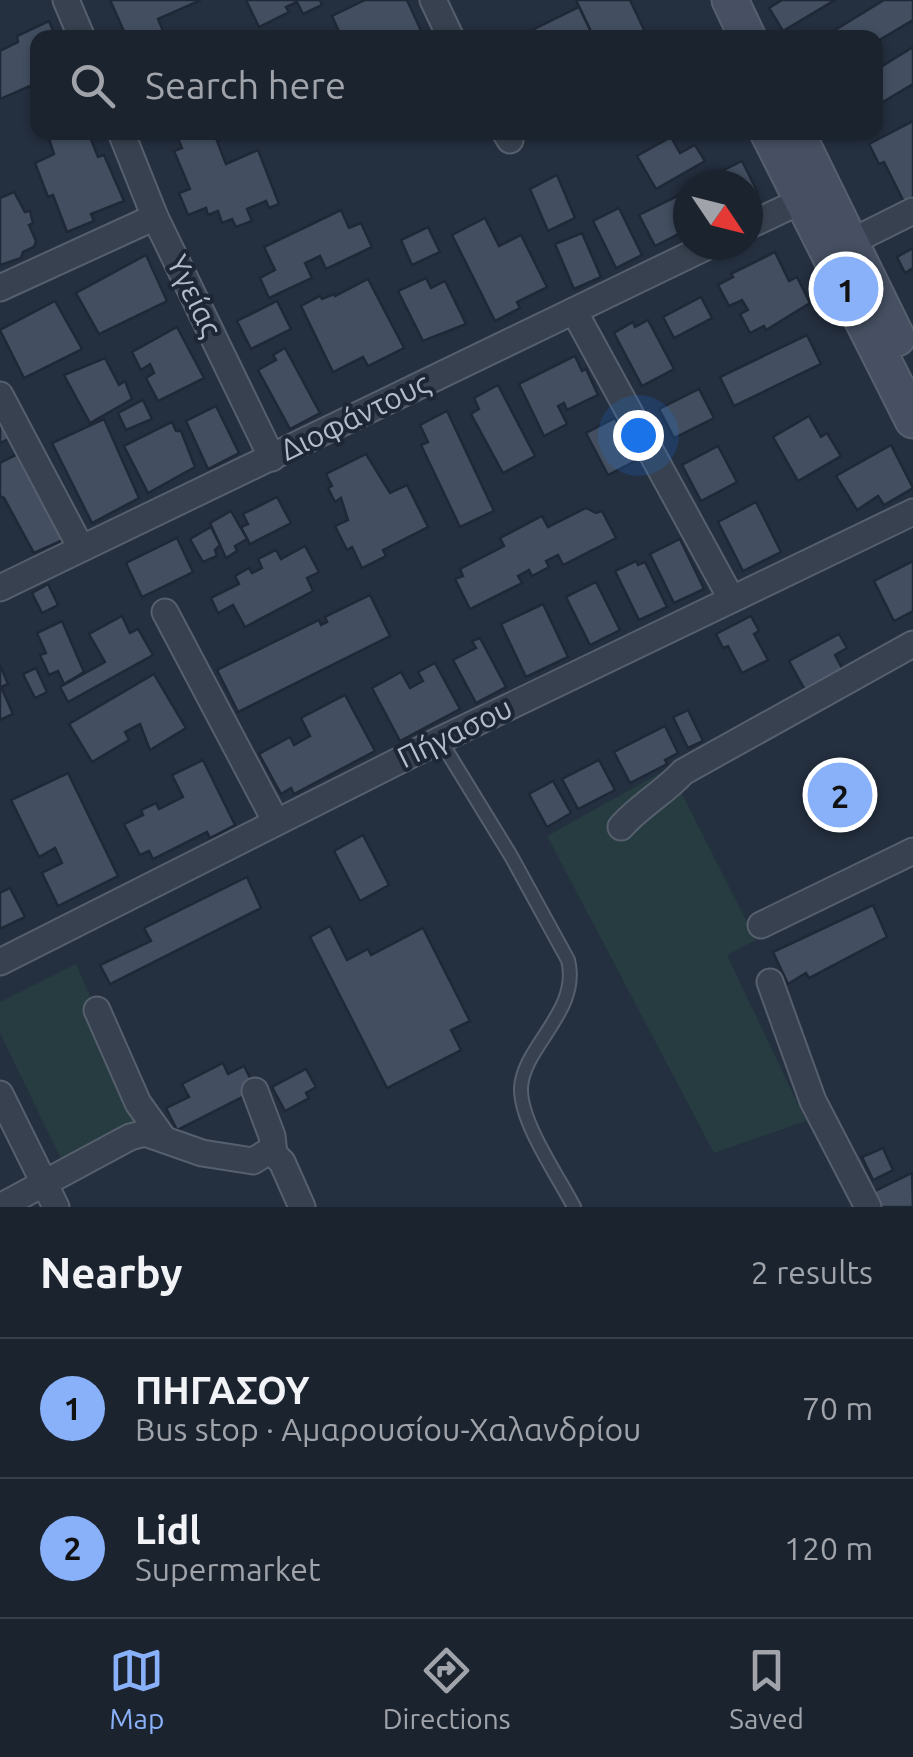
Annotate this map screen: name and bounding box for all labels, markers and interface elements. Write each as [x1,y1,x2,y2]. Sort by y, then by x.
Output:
search box [30,30,883,140]
icon: search [65,58,120,113]
text: Search here [145,64,346,106]
north arrow [673,170,763,260]
street label: Υγείας [161,249,229,342]
pin: 1 [814,252,878,326]
street label: Διοφάντους [274,365,435,467]
your location [613,410,664,461]
street label: Πήγασου [392,690,517,774]
pin: 2 [808,758,872,832]
text: Nearby [40,1249,183,1296]
text: 2 results [751,1254,873,1290]
text: ΠΗΓΑΣΟΥ [135,1369,310,1411]
text: 1 [63,1390,82,1426]
text: 70 m [802,1390,873,1426]
text: Bus stop · Αμαρουσίου-Χαλανδρίου [135,1411,641,1447]
text: Lidl [135,1509,201,1551]
text: 2 [63,1530,82,1566]
text: 120 m [784,1530,873,1566]
text: Supermarket [135,1551,321,1587]
tab: Map [109,1643,164,1734]
tab: Directions [383,1643,511,1734]
tab: Saved [729,1643,804,1734]

